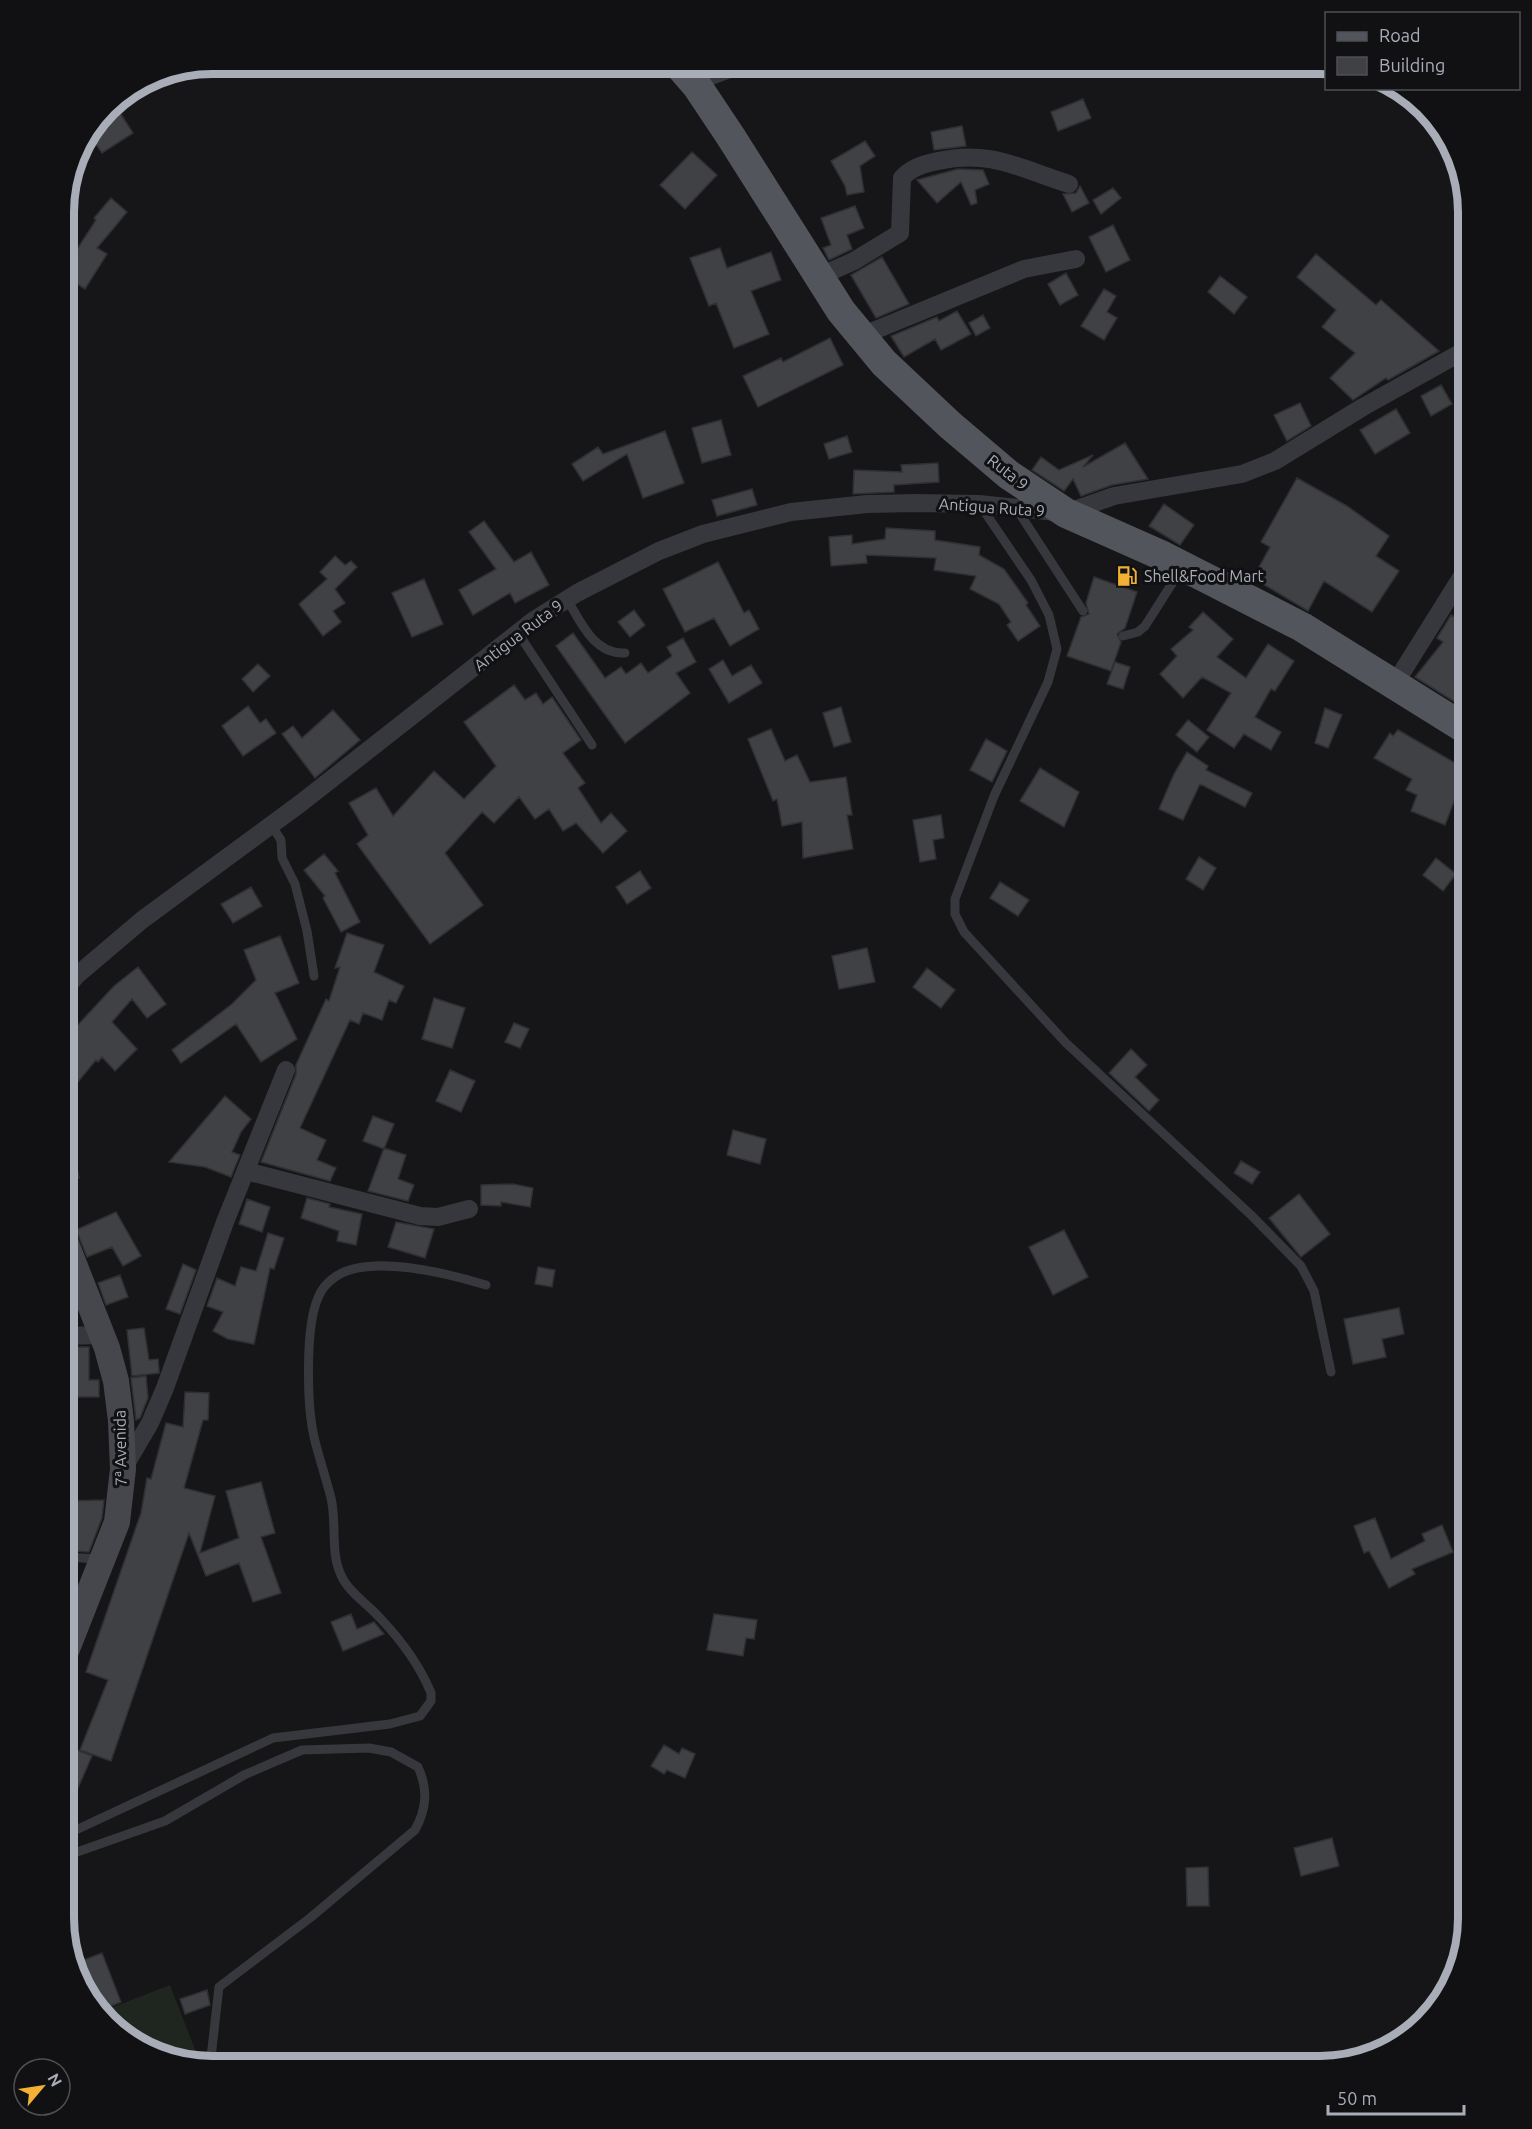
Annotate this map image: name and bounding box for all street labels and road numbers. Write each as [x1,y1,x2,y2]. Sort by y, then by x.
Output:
street label: Ruta 9 [984,451,1032,493]
street label: Antigua Ruta 9 [938,494,1046,520]
street label: Antigua Ruta 9 [470,596,566,674]
street label: 7ª Avenida [110,1410,130,1486]

